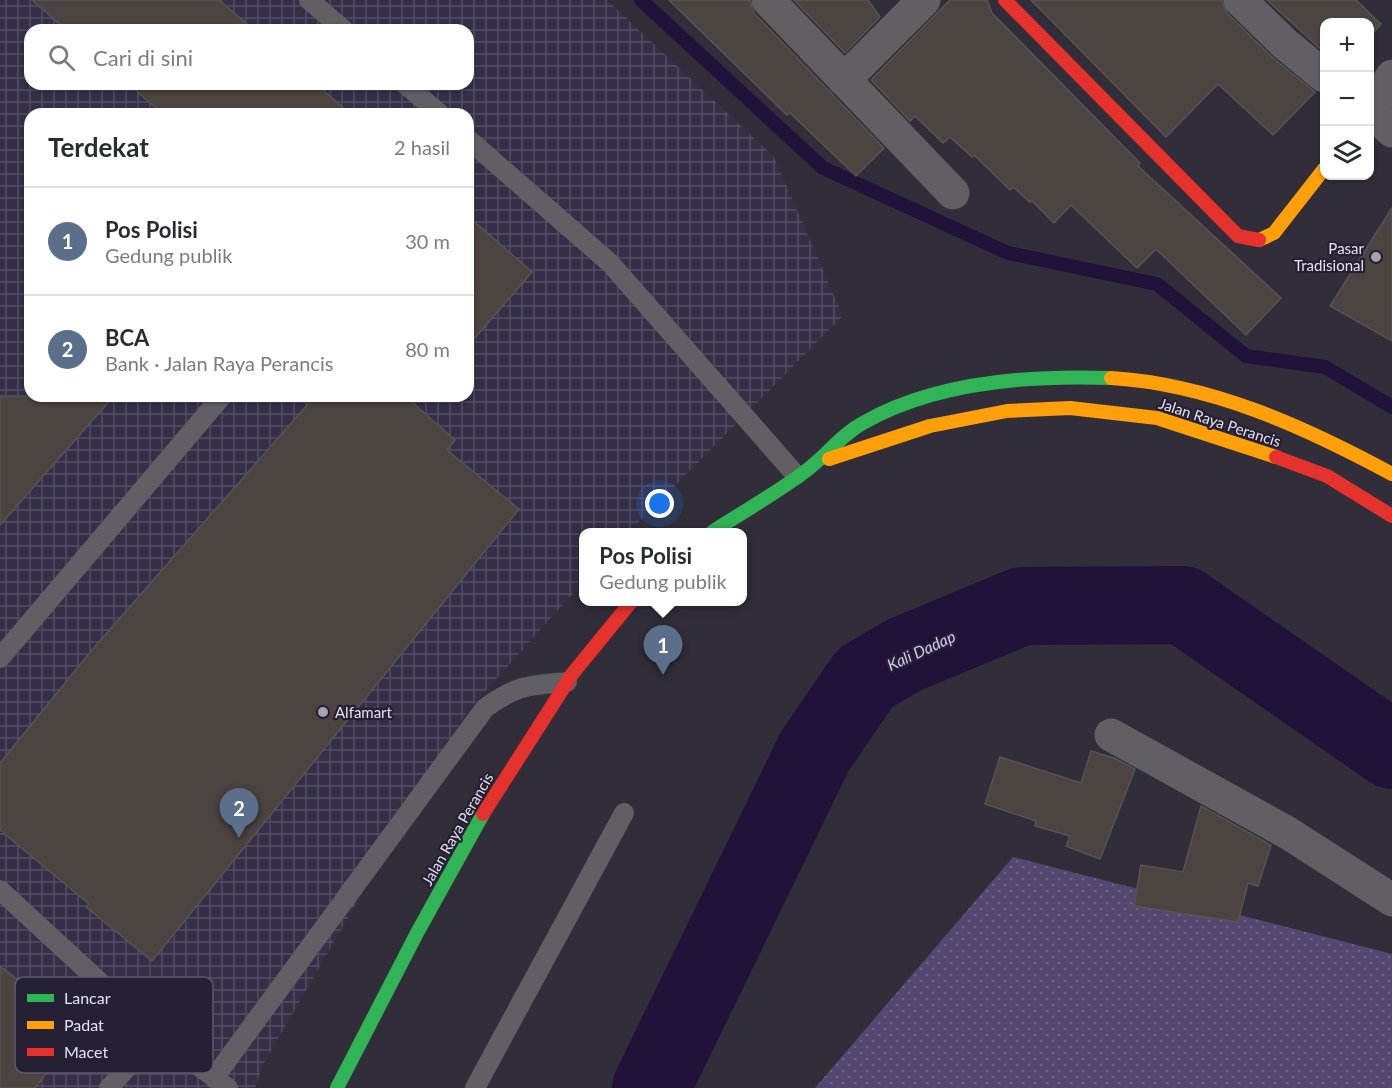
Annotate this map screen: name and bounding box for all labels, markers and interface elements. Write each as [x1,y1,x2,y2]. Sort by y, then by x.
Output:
map controls [1320,18,1374,180]
button: + [1320,18,1374,72]
search box [24,24,474,90]
icon: search [45,41,78,74]
text: Cari di sini [93,44,193,71]
button: − [1320,72,1374,126]
button: layers [1320,126,1374,180]
text: Terdekat [48,131,149,163]
text: 2 hasil [394,135,450,159]
text: Pos Polisi [105,216,198,243]
text: 1 [62,229,73,253]
text: 30 m [405,229,450,253]
place label: Pasar Tradisional [1294,239,1365,274]
text: Gedung publik [105,243,232,267]
marker: Pasar Tradisional [1369,250,1383,264]
text: BCA [105,324,149,351]
text: 2 [62,337,73,361]
text: 80 m [405,337,450,361]
text: Bank · Jalan Raya Perancis [105,351,333,375]
street label: Jalan Raya Perancis [1157,394,1283,450]
your location [645,489,674,518]
popup [579,528,747,606]
text: Pos Polisi [599,542,692,569]
text: Gedung publik [599,569,727,593]
pin: 1 [644,626,682,675]
water label: Kali Dadap [884,626,958,674]
place label: Alfamart [335,703,393,721]
marker: Alfamart [316,705,330,719]
street label: Jalan Raya Perancis [417,769,497,889]
pin: 2 [220,788,258,838]
legend [15,977,213,1073]
text: Lancar [64,988,111,1007]
text: Padat [64,1015,104,1034]
text: Macet [64,1042,108,1061]

